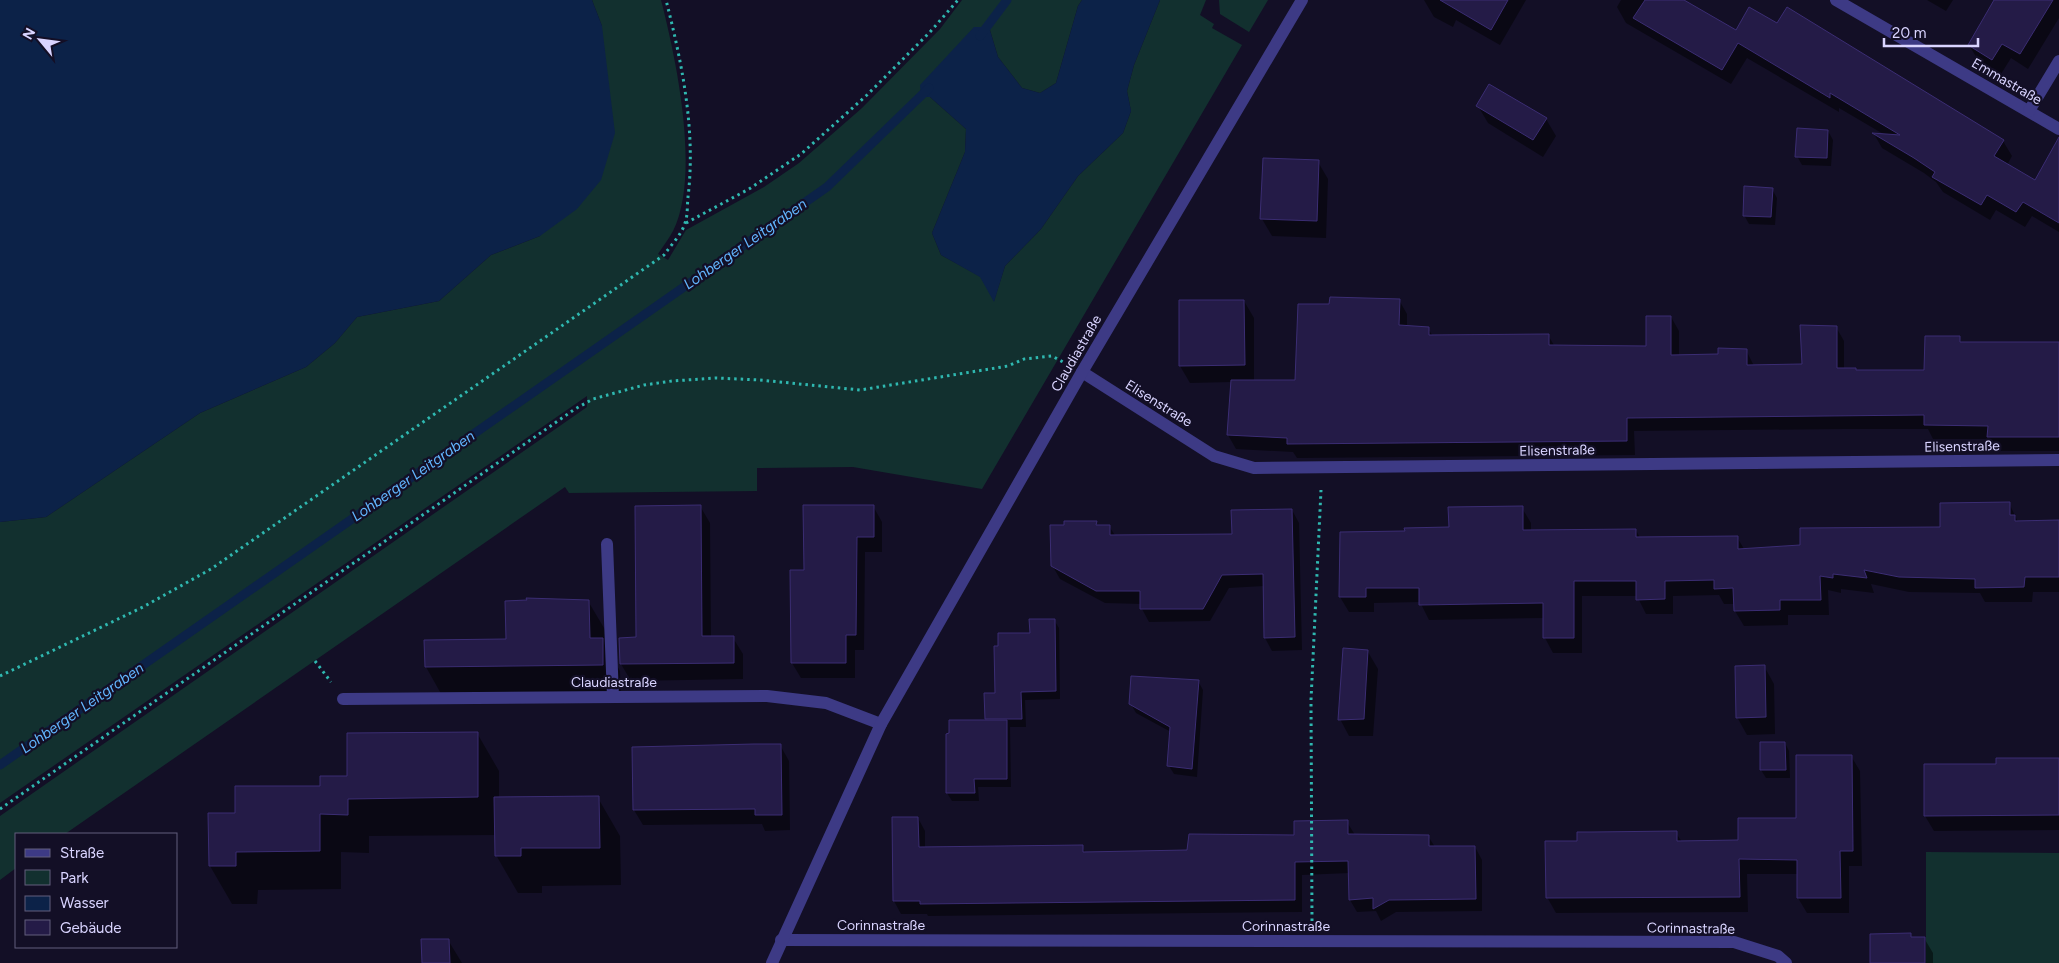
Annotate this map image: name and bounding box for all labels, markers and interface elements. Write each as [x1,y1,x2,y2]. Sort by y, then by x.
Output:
north arrow [15,15,65,65]
scale bar [1884,15,1978,47]
text: 20 m [1892,24,1926,42]
text: N [19,25,39,43]
street label: Emmastraße [1969,54,2045,109]
water label: Lohberger Leitgraben [680,195,810,293]
street label: Claudiastraße [1048,311,1105,395]
street label: Elisenstraße [1122,376,1196,431]
water label: Lohberger Leitgraben [348,427,478,525]
street label: Elisenstraße [1924,437,2000,456]
street label: Elisenstraße [1519,441,1595,460]
water label: Lohberger Leitgraben [17,659,147,757]
street label: Claudiastraße [571,674,657,691]
legend [15,833,178,948]
text: Straße [60,844,104,862]
text: Park [60,869,89,887]
text: Wasser [60,894,109,912]
street label: Corinnastraße [837,917,925,934]
street label: Corinnastraße [1242,918,1330,935]
text: Gebäude [60,919,121,937]
street label: Corinnastraße [1647,919,1736,938]

